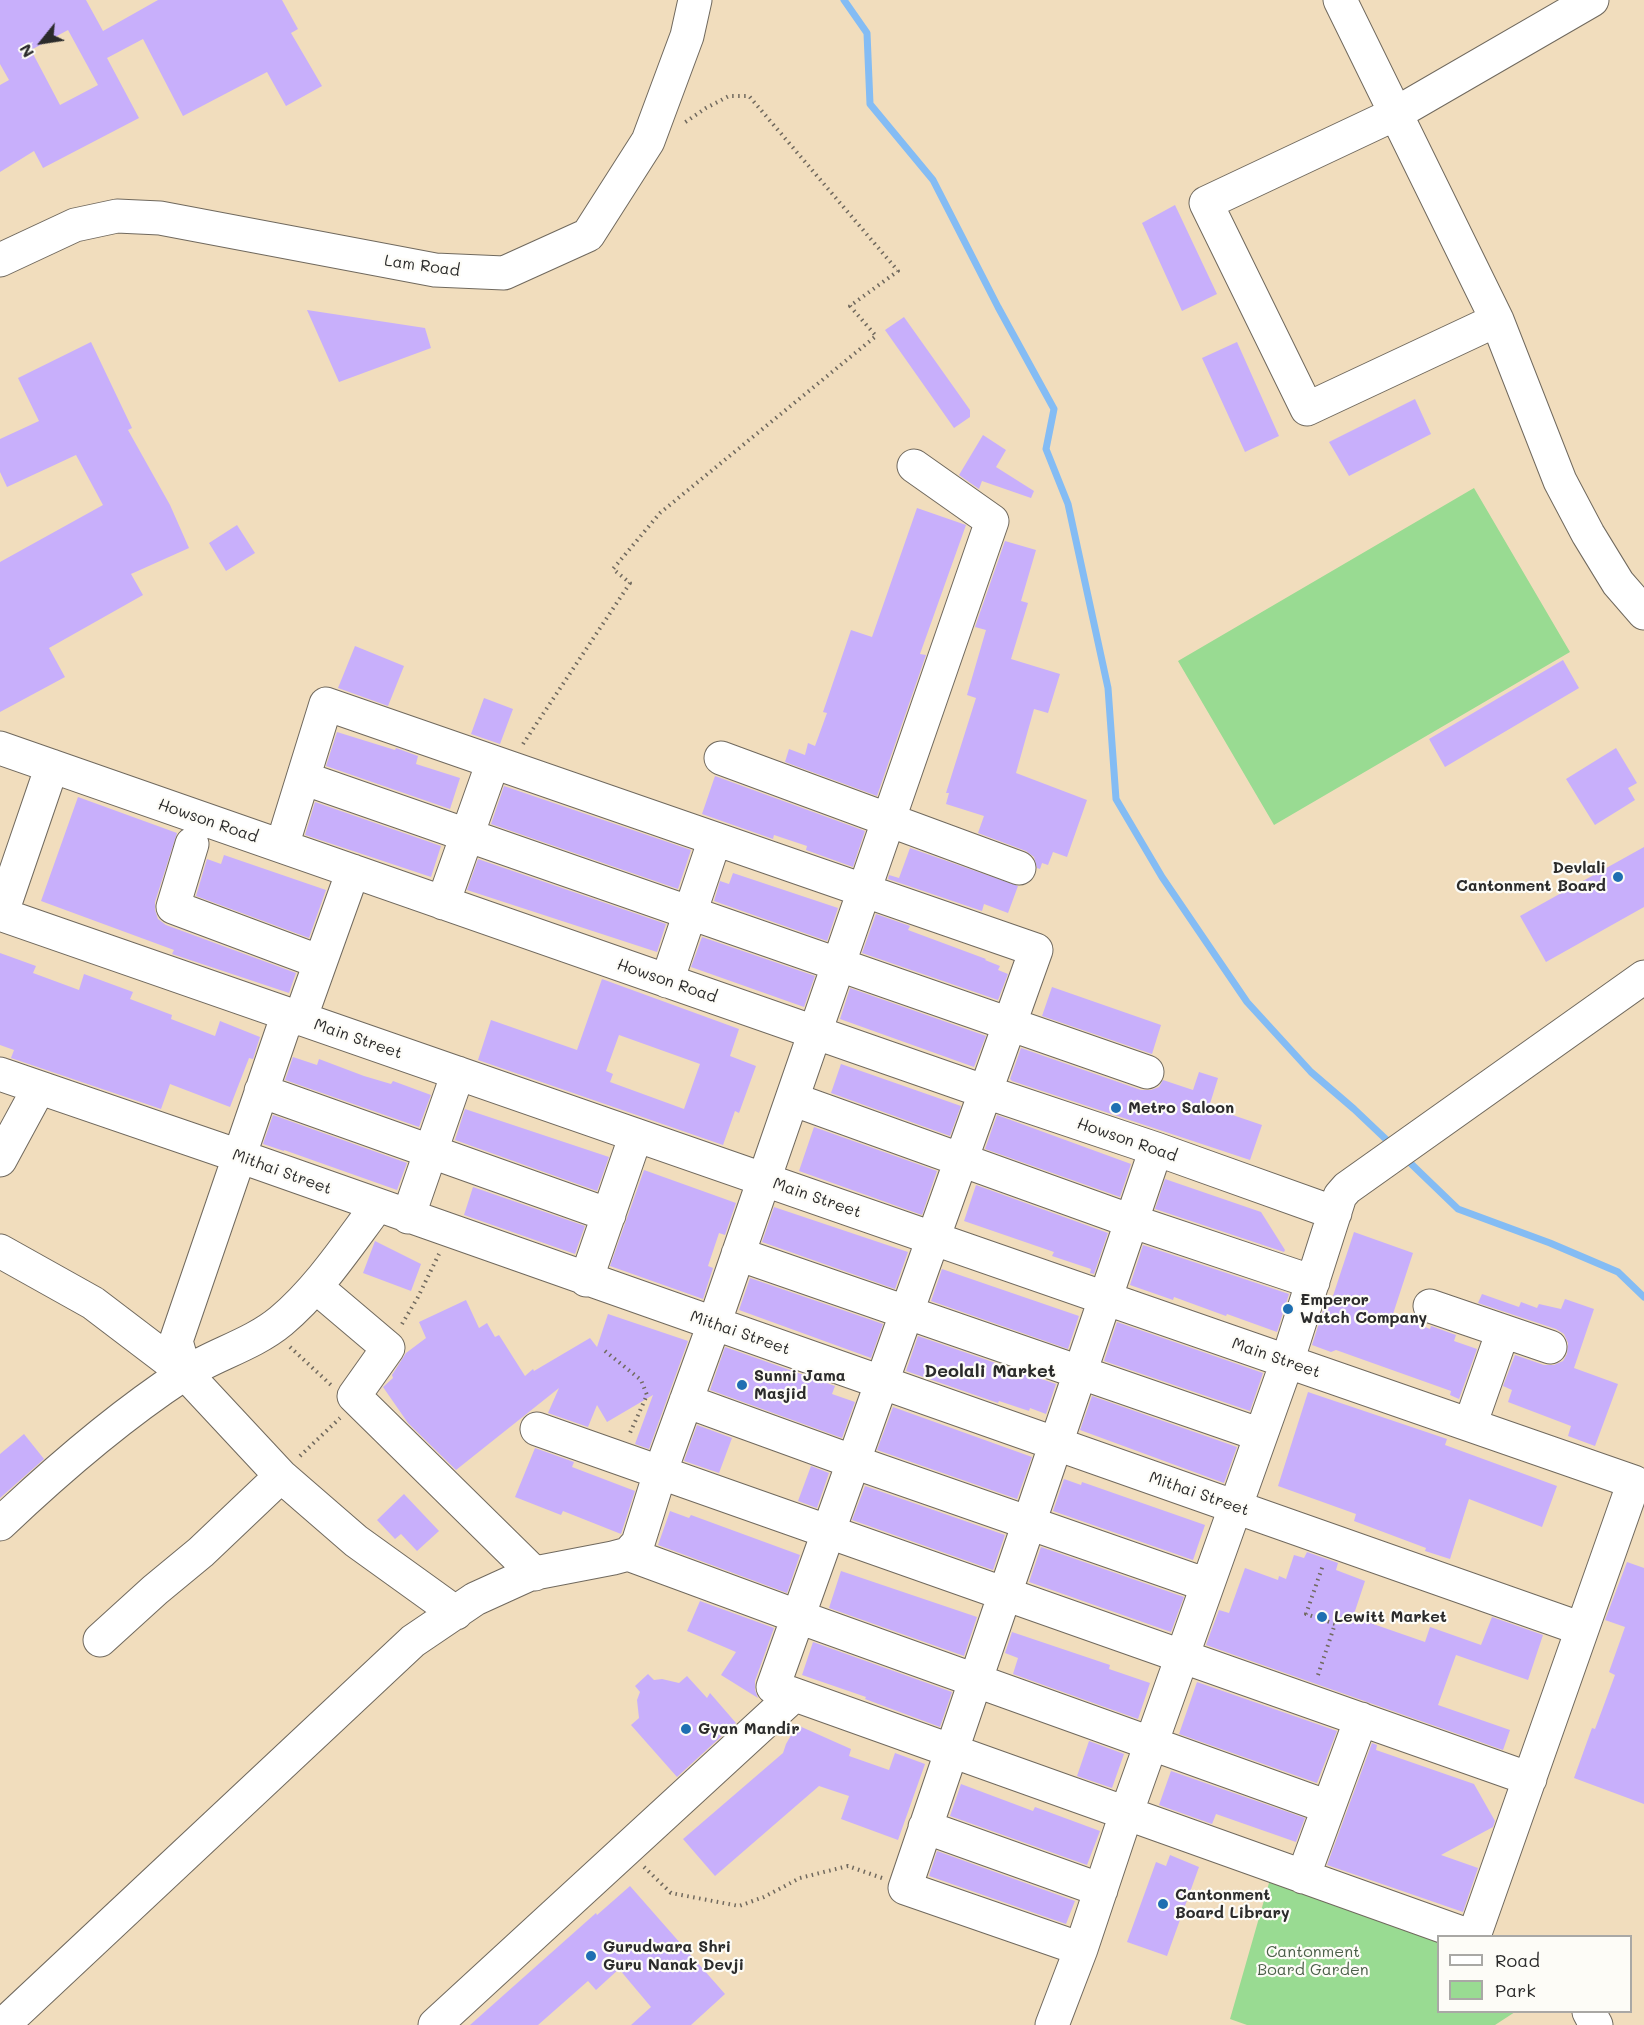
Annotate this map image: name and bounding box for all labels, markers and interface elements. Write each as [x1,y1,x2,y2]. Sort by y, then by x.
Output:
north arrow [12,12,72,72]
text: N [14,41,38,62]
street label: Lam Road [383,251,461,281]
street label: Howson Road [156,795,260,847]
place label: Devlali Cantonment Board [1456,858,1606,896]
marker: Devlali Cantonment Board [1611,870,1625,884]
street label: Howson Road [615,955,719,1007]
street label: Main Street [311,1015,405,1063]
place label: Metro Saloon [1128,1098,1234,1118]
marker: Metro Saloon [1109,1101,1123,1115]
street label: Howson Road [1075,1114,1179,1166]
street label: Mithai Street [230,1145,334,1199]
street label: Main Street [770,1174,864,1222]
place label: Emperor Watch Company [1300,1290,1427,1328]
marker: Emperor Watch Company [1281,1302,1295,1316]
street label: Mithai Street [687,1307,793,1359]
street label: Main Street [1229,1334,1323,1382]
district label: Deolali Market [924,1360,1056,1382]
place label: Sunni Jama Masjid [754,1366,846,1404]
marker: Sunni Jama Masjid [735,1378,749,1392]
street label: Mithai Street [1146,1468,1252,1520]
place label: Lewitt Market [1334,1607,1447,1627]
marker: Lewitt Market [1315,1610,1329,1624]
place label: Gyan Mandir [698,1719,800,1739]
marker: Gyan Mandir [679,1722,693,1736]
place label: Cantonment Board Library [1175,1885,1290,1923]
marker: Cantonment Board Library [1156,1897,1170,1911]
legend [1437,1935,1632,2013]
place label: Gurudwara Shri Guru Nanak Devji [603,1937,744,1975]
park label: Cantonment Board Garden [1257,1942,1369,1980]
text: Road [1495,1948,1540,1972]
marker: Gurudwara Shri Guru Nanak Devji [584,1949,598,1963]
text: Park [1495,1978,1536,2002]

